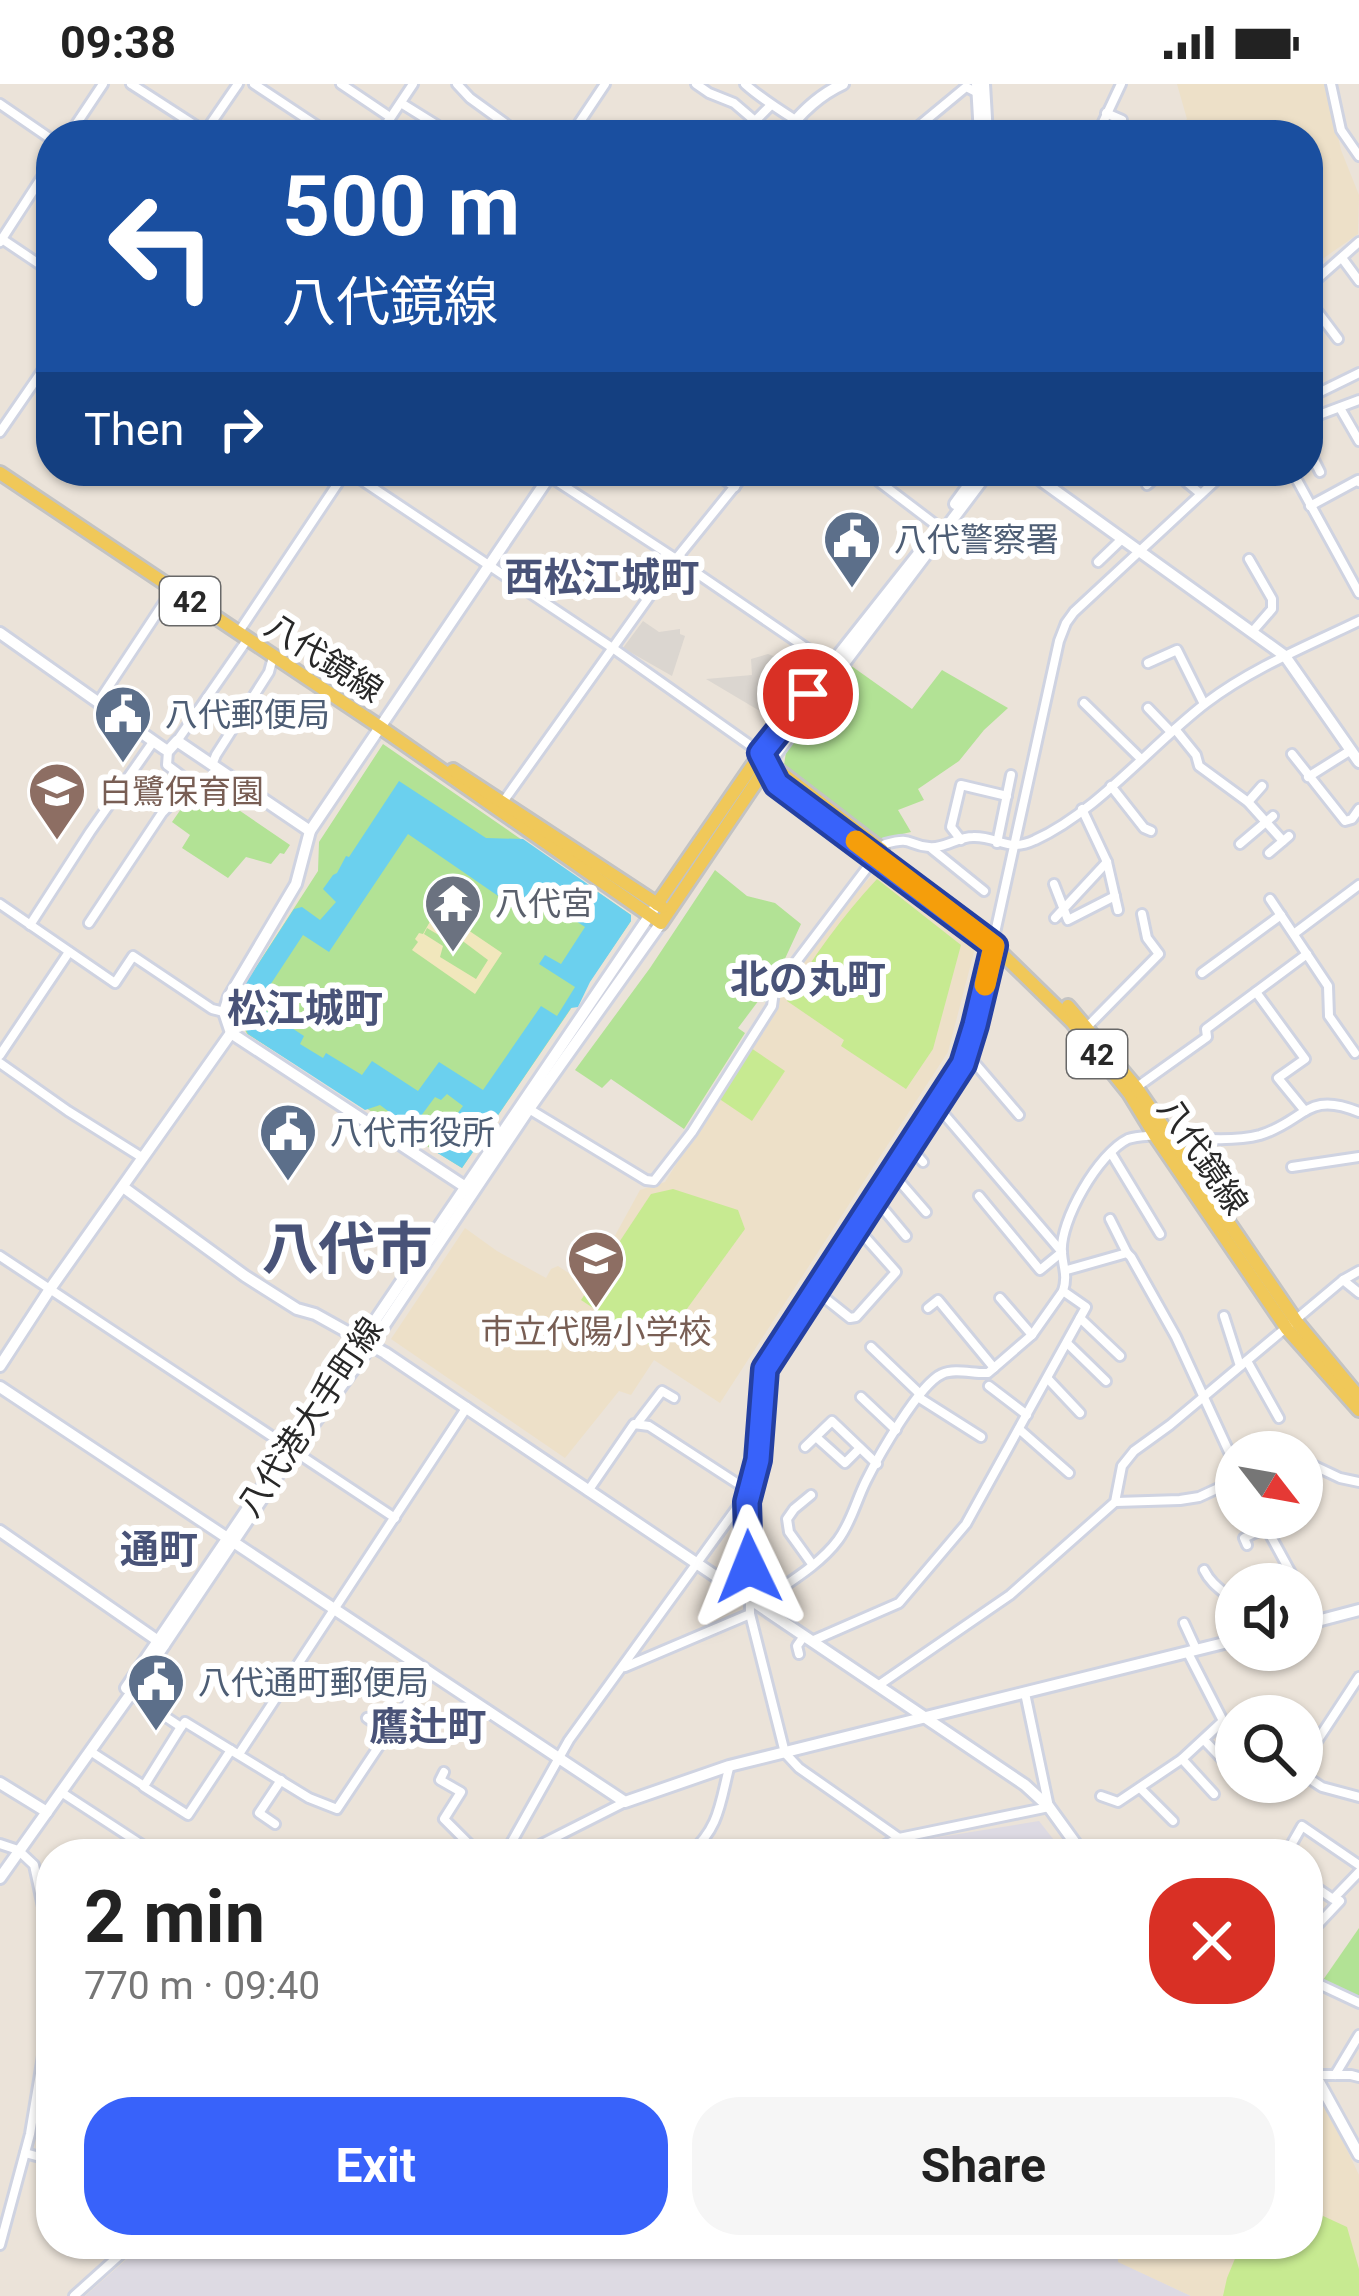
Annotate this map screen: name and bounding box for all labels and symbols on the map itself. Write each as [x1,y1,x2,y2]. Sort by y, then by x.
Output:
public building icon: 八代警察署 [821,508,883,590]
place label: 八代警察署 [894,520,1059,559]
district label: 西松江城町 [504,555,700,601]
road number: 42 [160,577,220,625]
street label: 八代鏡線 [258,606,390,710]
pin [757,643,859,745]
public building icon: 八代郵便局 [92,683,154,765]
place label: 八代郵便局 [165,695,330,734]
school or university icon: 白鷺保育園 [26,760,88,842]
place label: 白鷺保育園 [99,772,264,811]
temple icon: 八代宮 [422,872,484,954]
place label: 八代宮 [495,884,594,923]
district label: 北の丸町 [730,957,886,1003]
district label: 松江城町 [227,986,383,1032]
road number: 42 [1067,1030,1127,1078]
street label: 八代鏡線 [1150,1090,1256,1222]
public building icon: 八代市役所 [257,1101,319,1183]
place label: 八代市役所 [330,1113,495,1152]
district label: 八代市 [262,1216,433,1283]
school or university icon: 市立代陽小学校 [565,1228,627,1310]
street label: 八代港大手町線 [229,1310,391,1524]
place label: 市立代陽小学校 [481,1312,712,1351]
north arrow [1215,1431,1323,1539]
position arrow [686,1504,812,1630]
district label: 通町 [120,1527,198,1573]
public building icon: 八代通町郵便局 [125,1651,187,1733]
place label: 八代通町郵便局 [198,1663,429,1702]
district label: 鷹辻町 [369,1704,487,1750]

